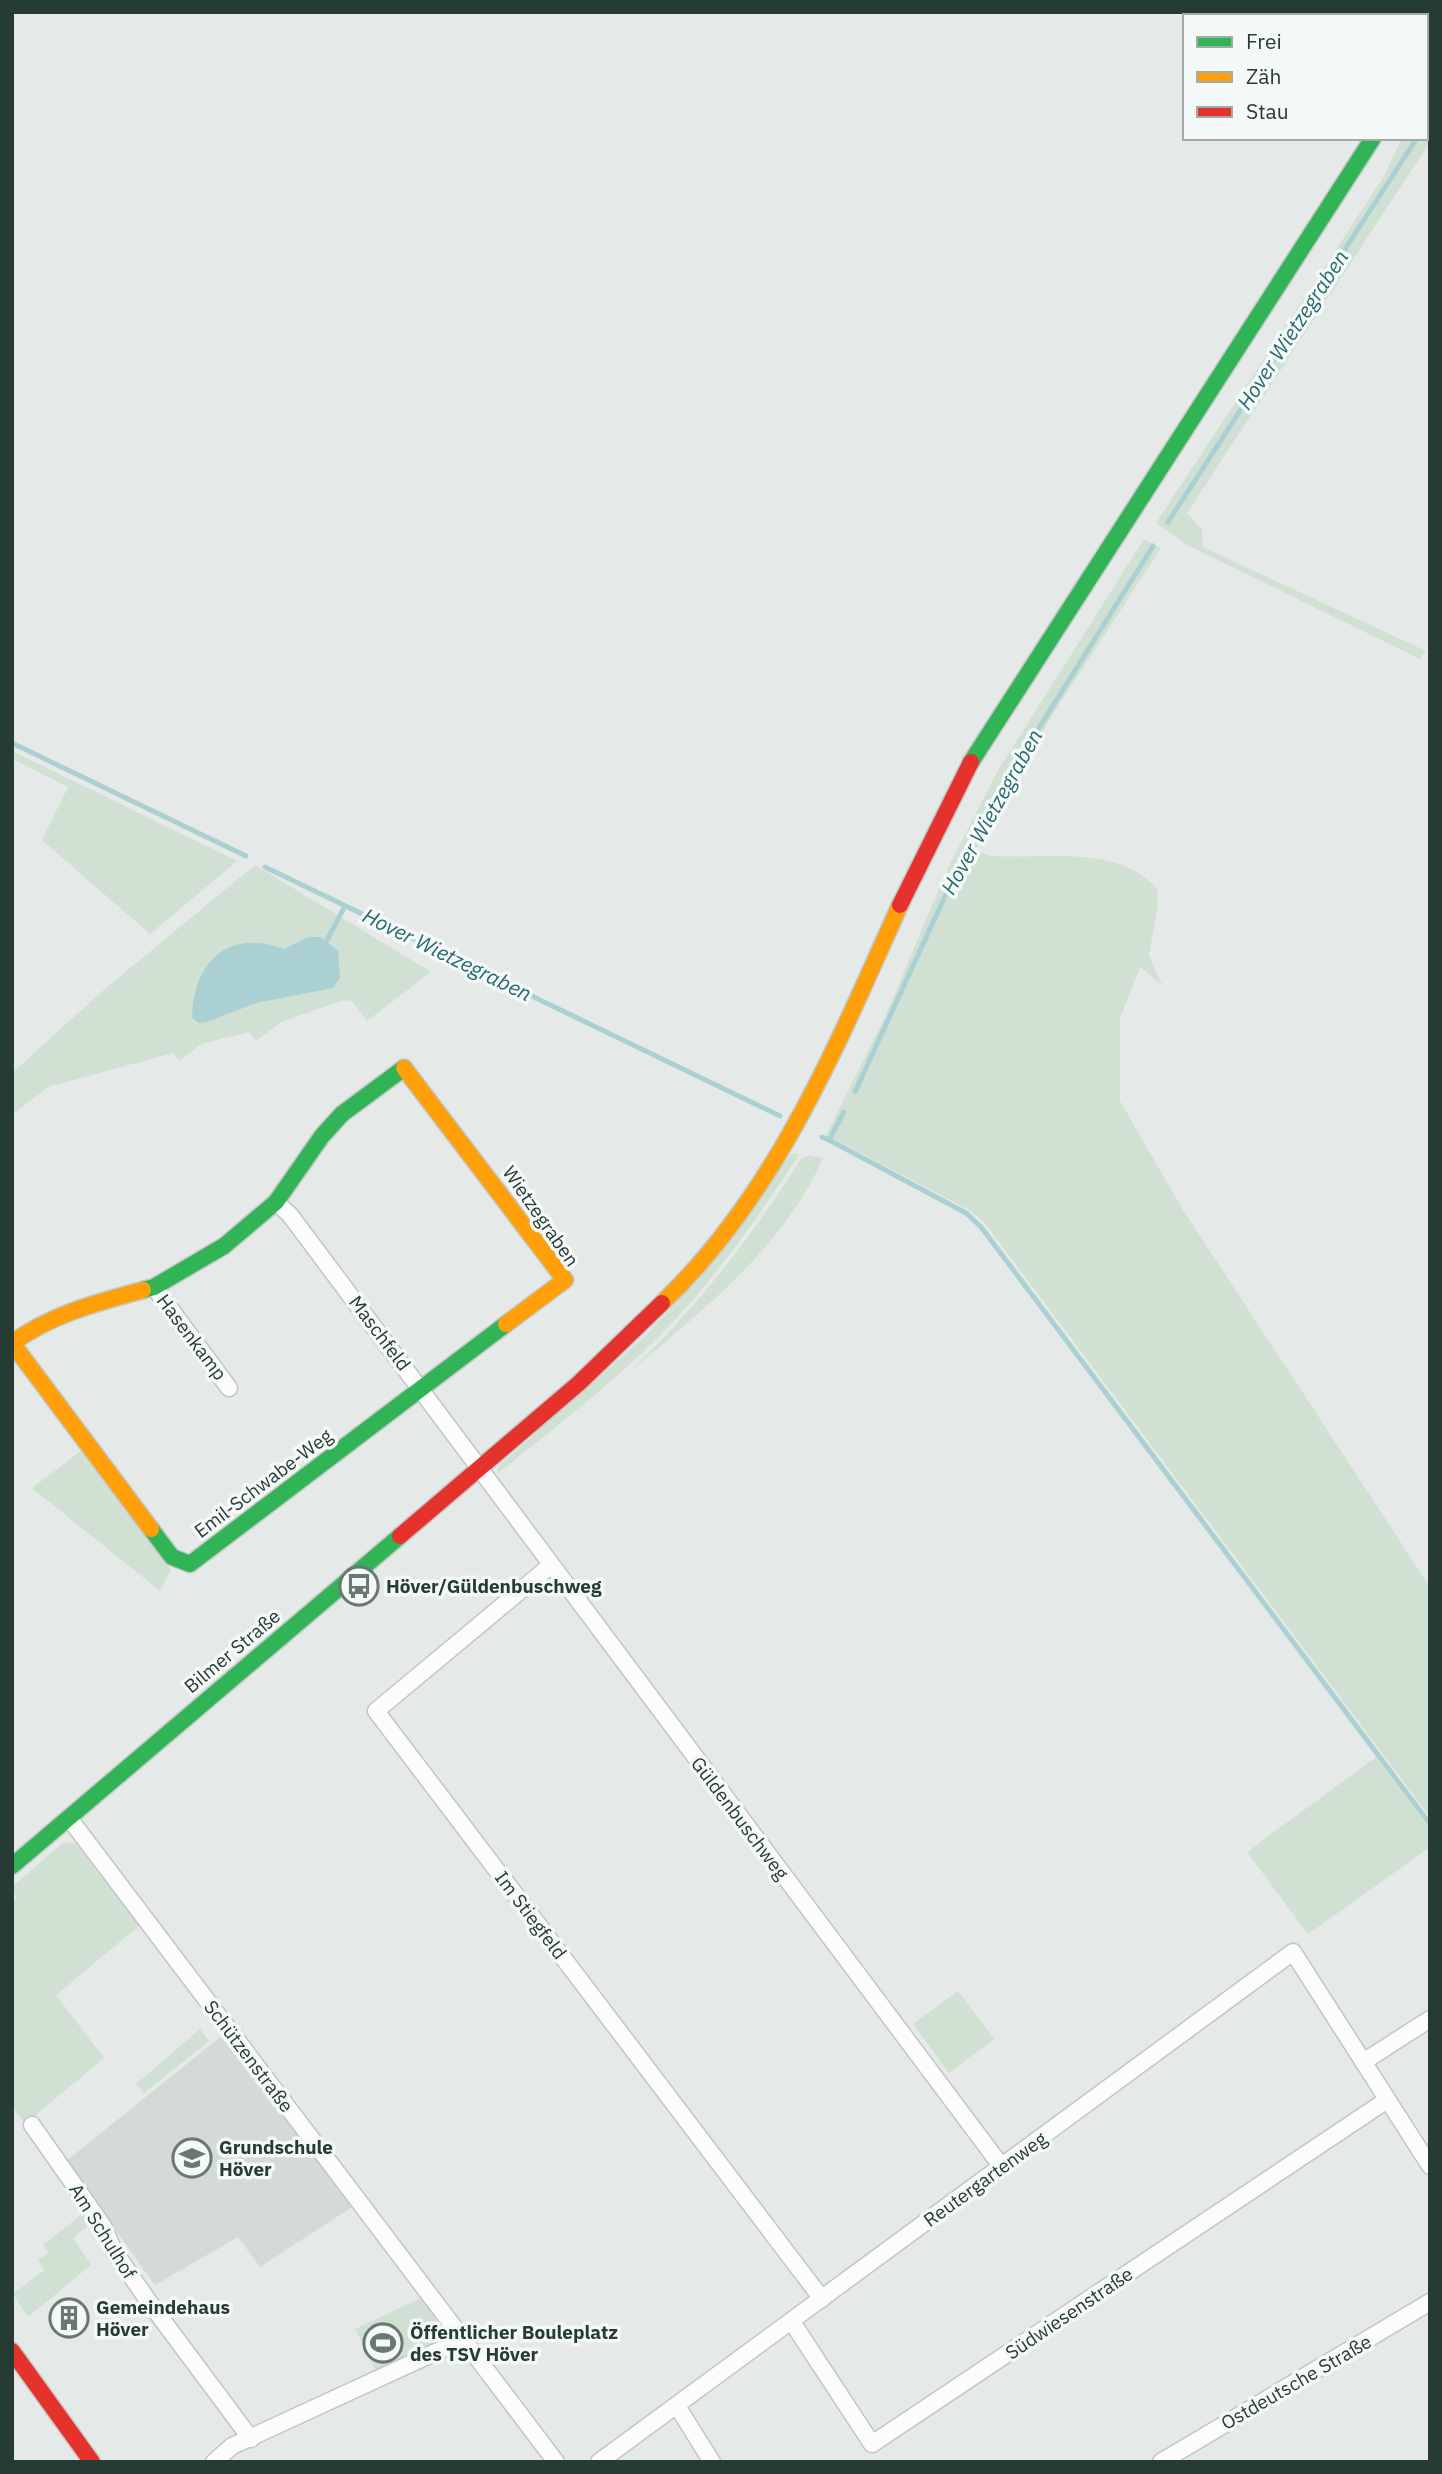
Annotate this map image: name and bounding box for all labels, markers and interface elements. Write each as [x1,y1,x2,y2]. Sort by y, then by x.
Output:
legend [1183,14,1428,140]
text: Frei [1246,27,1282,55]
text: Zäh [1246,62,1281,90]
text: Stau [1246,97,1289,125]
water label: Hover Wietzegraben [1230,244,1354,415]
water label: Hover Wietzegraben [934,724,1048,899]
water label: Hover Wietzegraben [358,901,537,1007]
street label: Wietzegraben [498,1161,584,1271]
street label: Hasenkamp [152,1289,232,1385]
street label: Maschfeld [344,1291,416,1375]
street label: Emil-Schwabe-Weg [189,1423,337,1543]
bus stop icon: Höver/Güldenbuschweg [338,1565,380,1607]
place label: Höver/Güldenbuschweg [386,1574,602,1598]
street label: Bilmer Straße [179,1604,285,1698]
street label: Güldenbuschweg [686,1752,794,1884]
street label: Im Stiegfeld [490,1866,572,1964]
street label: Schützenstraße [199,1995,299,2117]
street label: Reutergartenweg [919,2126,1051,2232]
place label: Grundschule Höver [219,2135,333,2181]
school or university icon: Grundschule Höver [171,2137,213,2179]
street label: Am Schulhof [64,2179,142,2283]
street label: Südwiesenstraße [1001,2262,1137,2364]
place label: Gemeindehaus Höver [96,2295,230,2341]
building icon: Gemeindehaus Höver [48,2297,90,2339]
place label: Öffentlicher Bouleplatz des TSV Höver [410,2320,618,2366]
sports icon: Öffentlicher Bouleplatz des TSV Höver [362,2322,404,2364]
street label: Ostdeutsche Straße [1216,2329,1376,2435]

